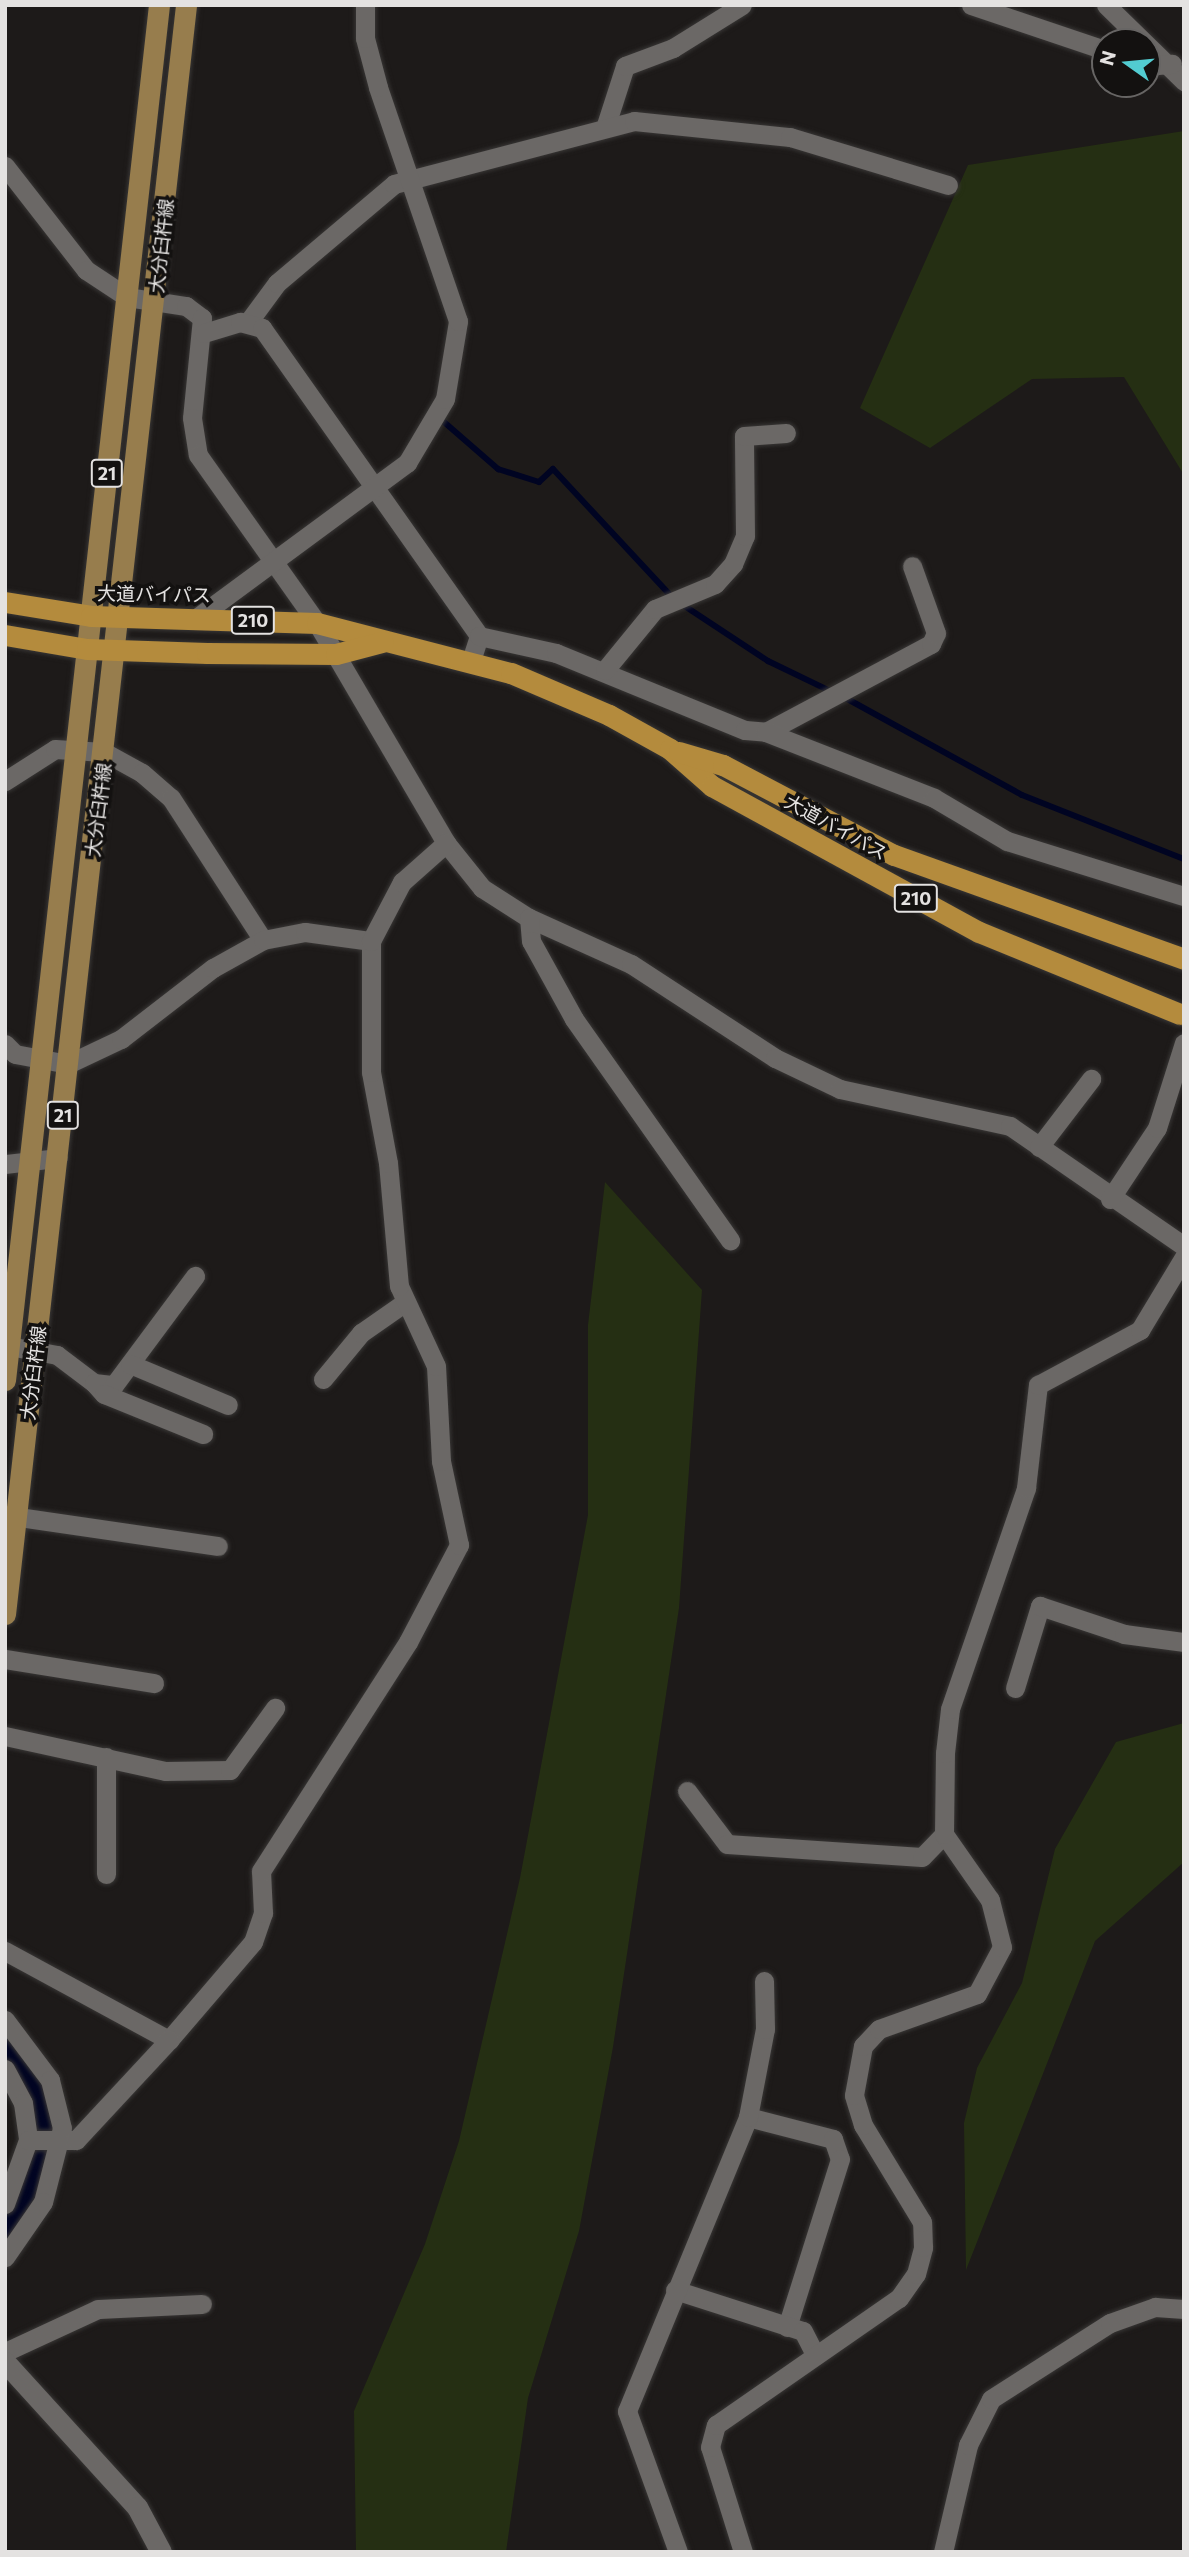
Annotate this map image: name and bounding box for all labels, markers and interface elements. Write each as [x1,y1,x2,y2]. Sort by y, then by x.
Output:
north arrow [1091,28,1161,98]
text: N [1094,48,1120,68]
street label: 大分臼杵線 [145,198,177,294]
road number: 21 [90,458,124,488]
street label: 大道バイパス [97,582,211,606]
road number: 210 [230,606,276,634]
street label: 大分臼杵線 [81,761,115,859]
street label: 大道バイパス [781,789,891,865]
road number: 210 [893,884,939,912]
road number: 21 [46,1100,80,1130]
street label: 大分臼杵線 [16,1324,50,1422]

